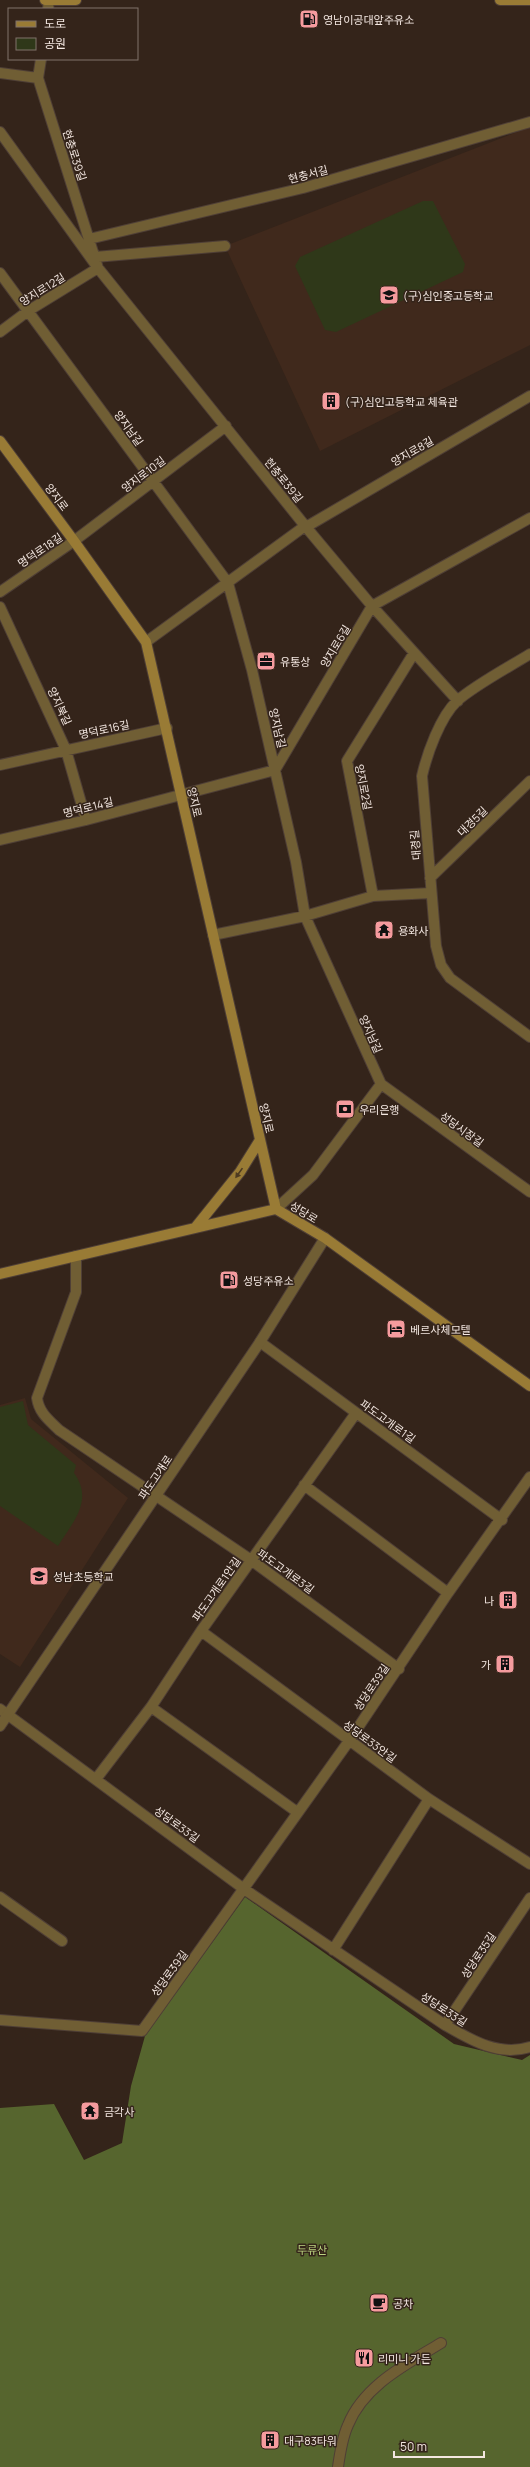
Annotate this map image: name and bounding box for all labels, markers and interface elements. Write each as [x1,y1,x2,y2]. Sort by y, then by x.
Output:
legend [8,8,138,60]
fuel station icon: 영남이공대앞주유소 [298,8,320,30]
place label: 영남이공대앞주유소 [323,12,414,27]
text: 도로 [44,15,66,32]
text: 공원 [44,35,66,52]
street label: 현충로39길 [60,127,90,183]
street label: 현충서길 [287,162,329,186]
street label: 양지로12길 [16,269,68,309]
school or university icon: (구)심인중고등학교 [378,284,400,306]
place label: (구)심인중고등학교 [403,288,493,303]
building icon: (구)심인고등학교 체육관 [320,390,342,412]
place label: (구)심인고등학교 체육관 [345,394,458,409]
street label: 양지남길 [111,407,147,449]
street label: 양지로8길 [388,433,436,469]
street label: 양지로10길 [118,453,168,495]
street label: 현충로39길 [261,455,307,505]
street label: 양지로 [42,480,72,514]
street label: 명덕로18길 [15,529,65,571]
street label: 양지로6길 [316,622,354,670]
office icon: 유통상 [255,650,277,672]
place label: 유통상 [280,654,310,669]
street label: 양지북길 [45,684,75,728]
street label: 양지남길 [266,707,290,749]
street label: 명덕로16길 [77,716,131,742]
street label: 양지로2길 [352,763,376,811]
street label: 양지로 [184,786,206,818]
street label: 명덕로14길 [61,794,115,820]
street label: 대경5길 [454,803,490,839]
street label: 대경길 [406,829,424,861]
temple icon: 용화사 [373,919,395,941]
place label: 용화사 [398,923,428,938]
street label: 양지남길 [356,1012,386,1056]
bank icon: 우리은행 [334,1098,356,1120]
street label: 양지로 [256,1102,278,1134]
place label: 우리은행 [359,1102,399,1117]
street label: 성당시장길 [437,1108,487,1150]
one-way arrow [235,1167,243,1178]
street label: 성당로 [287,1198,321,1226]
fuel station icon: 성당주유소 [218,1269,240,1291]
place label: 성당주유소 [243,1273,294,1288]
hotel icon: 베르사체모텔 [385,1318,407,1340]
place label: 베르사체모텔 [410,1322,471,1337]
street label: 파도고개로1길 [357,1396,419,1446]
street label: 파도고개로 [135,1452,175,1502]
street label: 파도고개로3길 [255,1545,317,1597]
street label: 파도고개로1안길 [188,1554,244,1624]
school or university icon: 성남초등학교 [28,1565,50,1587]
place label: 성남초등학교 [53,1569,114,1584]
building icon: 나 [497,1589,519,1611]
place label: 나 [484,1593,494,1608]
building icon: 가 [494,1653,516,1675]
place label: 가 [481,1657,491,1672]
street label: 성당로39길 [350,1661,392,1713]
street label: 성당로33안길 [340,1716,400,1766]
street label: 성당로33길 [151,1802,203,1846]
street label: 성당로35길 [457,1929,499,1981]
street label: 성당로39길 [147,1947,191,1999]
street label: 성당로33길 [418,1988,470,2030]
temple icon: 금각사 [79,2100,101,2122]
place label: 금각사 [104,2104,134,2119]
park label: 두류산 [297,2242,327,2257]
cafe icon: 공차 [368,2292,390,2314]
place label: 공차 [393,2296,413,2311]
restaurant icon: 리미니 가든 [353,2347,375,2369]
place label: 리미니 가든 [378,2351,431,2366]
building icon: 대구83타워 [259,2429,281,2451]
place label: 대구83타워 [284,2433,337,2448]
scale bar [394,2433,484,2459]
text: 50 m [400,2438,427,2455]

